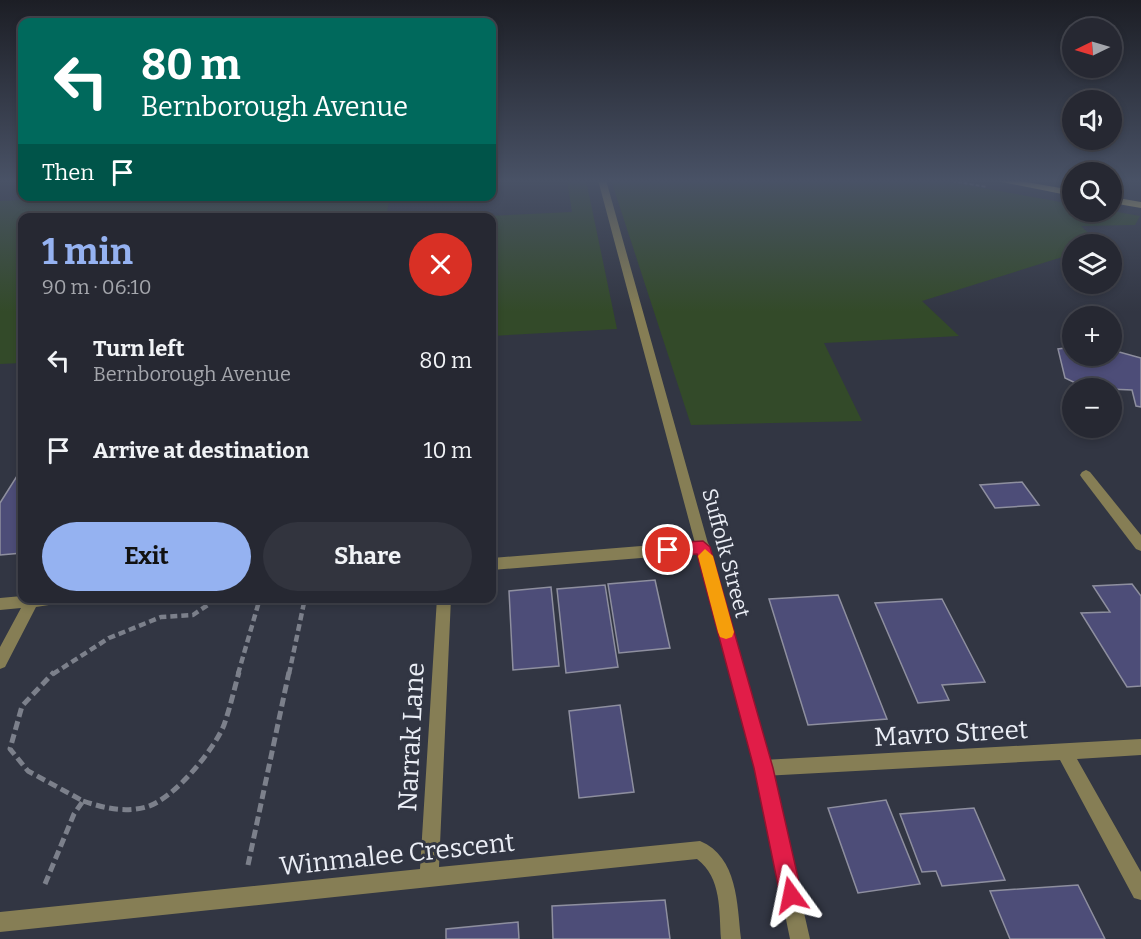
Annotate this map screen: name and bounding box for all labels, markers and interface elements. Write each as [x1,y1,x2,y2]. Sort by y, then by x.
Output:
north arrow [1062,18,1122,78]
map controls [1062,18,1122,438]
text: 80 m [141,40,241,90]
icon: left [42,42,120,120]
button: sound [1062,90,1122,150]
text: Bernborough Avenue [141,91,408,123]
icon: arrive [106,156,139,189]
text: Then [42,159,94,186]
button: search [1062,162,1122,222]
text: 1 min [42,230,133,274]
button: close [409,233,472,296]
button: layers [1062,234,1122,294]
text: 90 m · 06:10 [42,275,152,299]
button: + [1062,306,1122,366]
text: Turn left [93,335,185,362]
icon: left [42,344,75,377]
text: 80 m [419,347,472,374]
text: Bernborough Avenue [93,362,291,386]
button: − [1062,378,1122,438]
icon: arrive [42,434,75,467]
text: Arrive at destination [93,437,309,464]
text: 10 m [424,437,472,464]
street label: Suffolk Street [696,485,756,621]
button: Exit [42,522,251,591]
button: Share [263,522,472,591]
pin [642,524,693,575]
icon: arrive [651,533,684,566]
street label: Narrak Lane [392,662,431,812]
street label: Mavro Street [873,714,1029,753]
street label: Winmalee Crescent [278,827,517,882]
position arrow [759,863,823,927]

